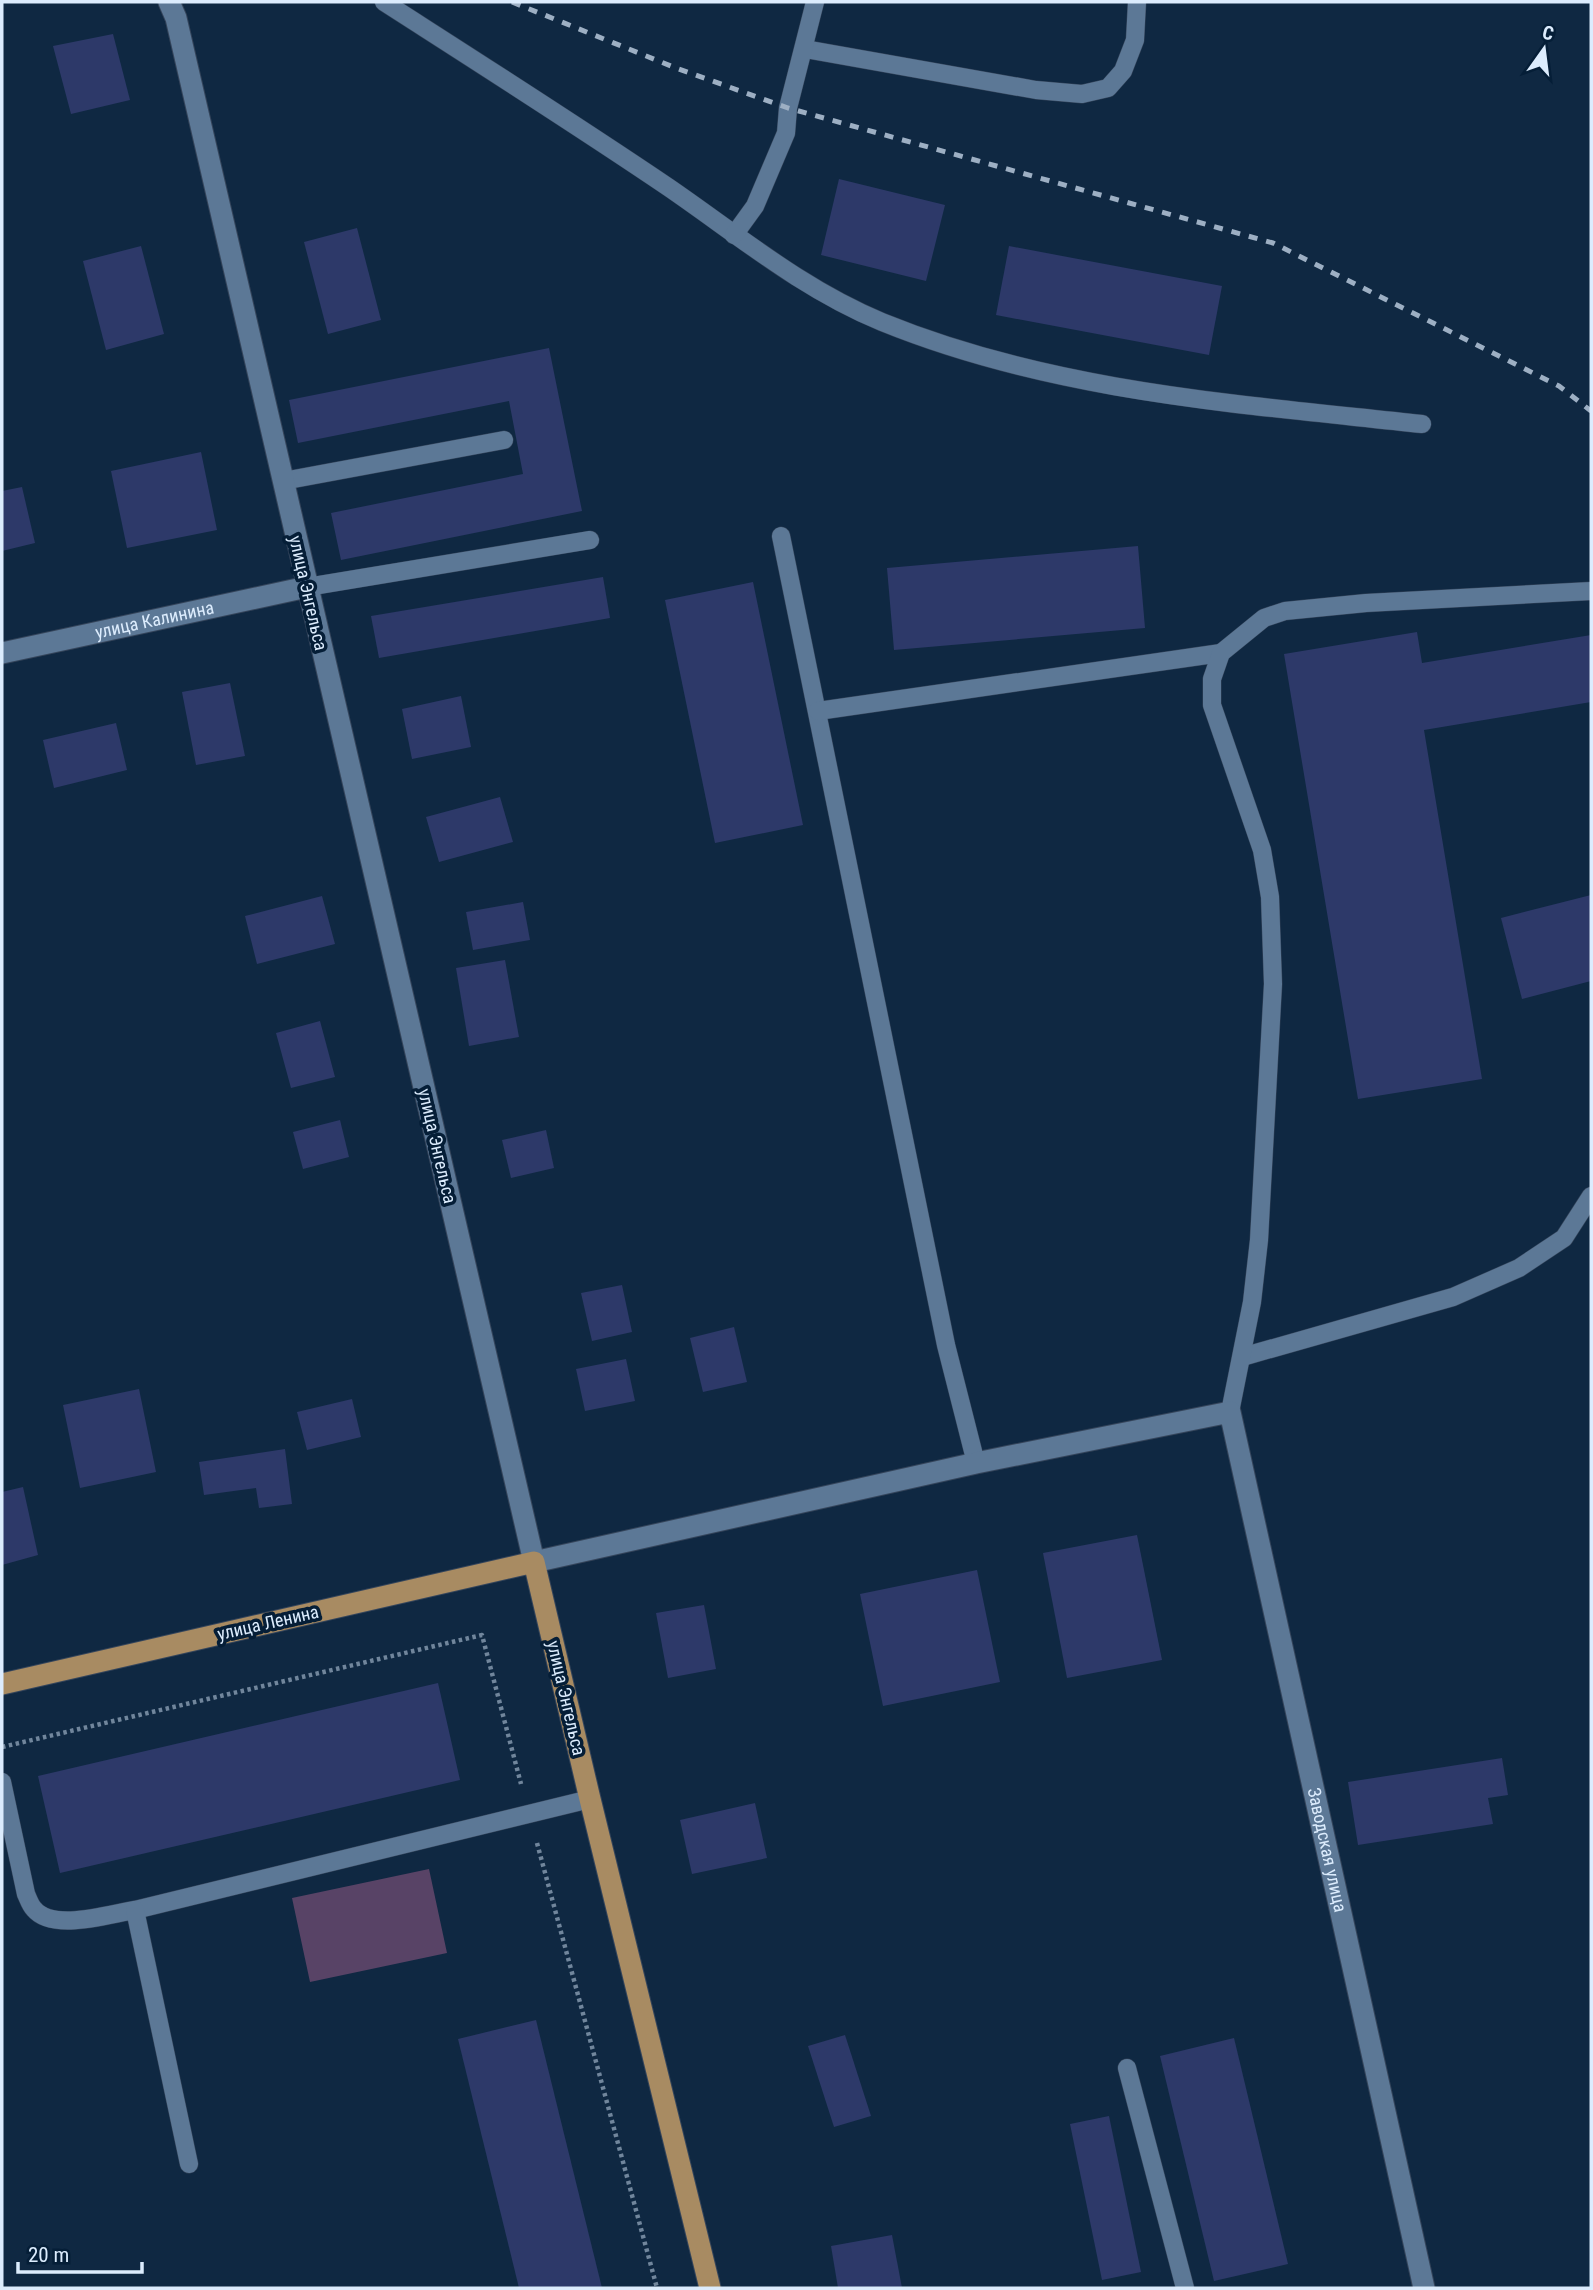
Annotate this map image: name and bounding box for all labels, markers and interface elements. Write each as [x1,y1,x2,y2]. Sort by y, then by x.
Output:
north arrow [1509,14,1579,84]
text: С [1540,21,1556,45]
street label: улица Энгельса [285,533,332,652]
street label: улица Калинина [93,596,216,643]
street label: улица Энгельса [414,1086,461,1205]
street label: улица Ленина [215,1601,321,1644]
street label: улица Энгельса [543,1638,590,1757]
street label: Заводская улица [1303,1786,1351,1914]
scale bar [18,2230,142,2274]
text: 20 m [28,2243,69,2267]

